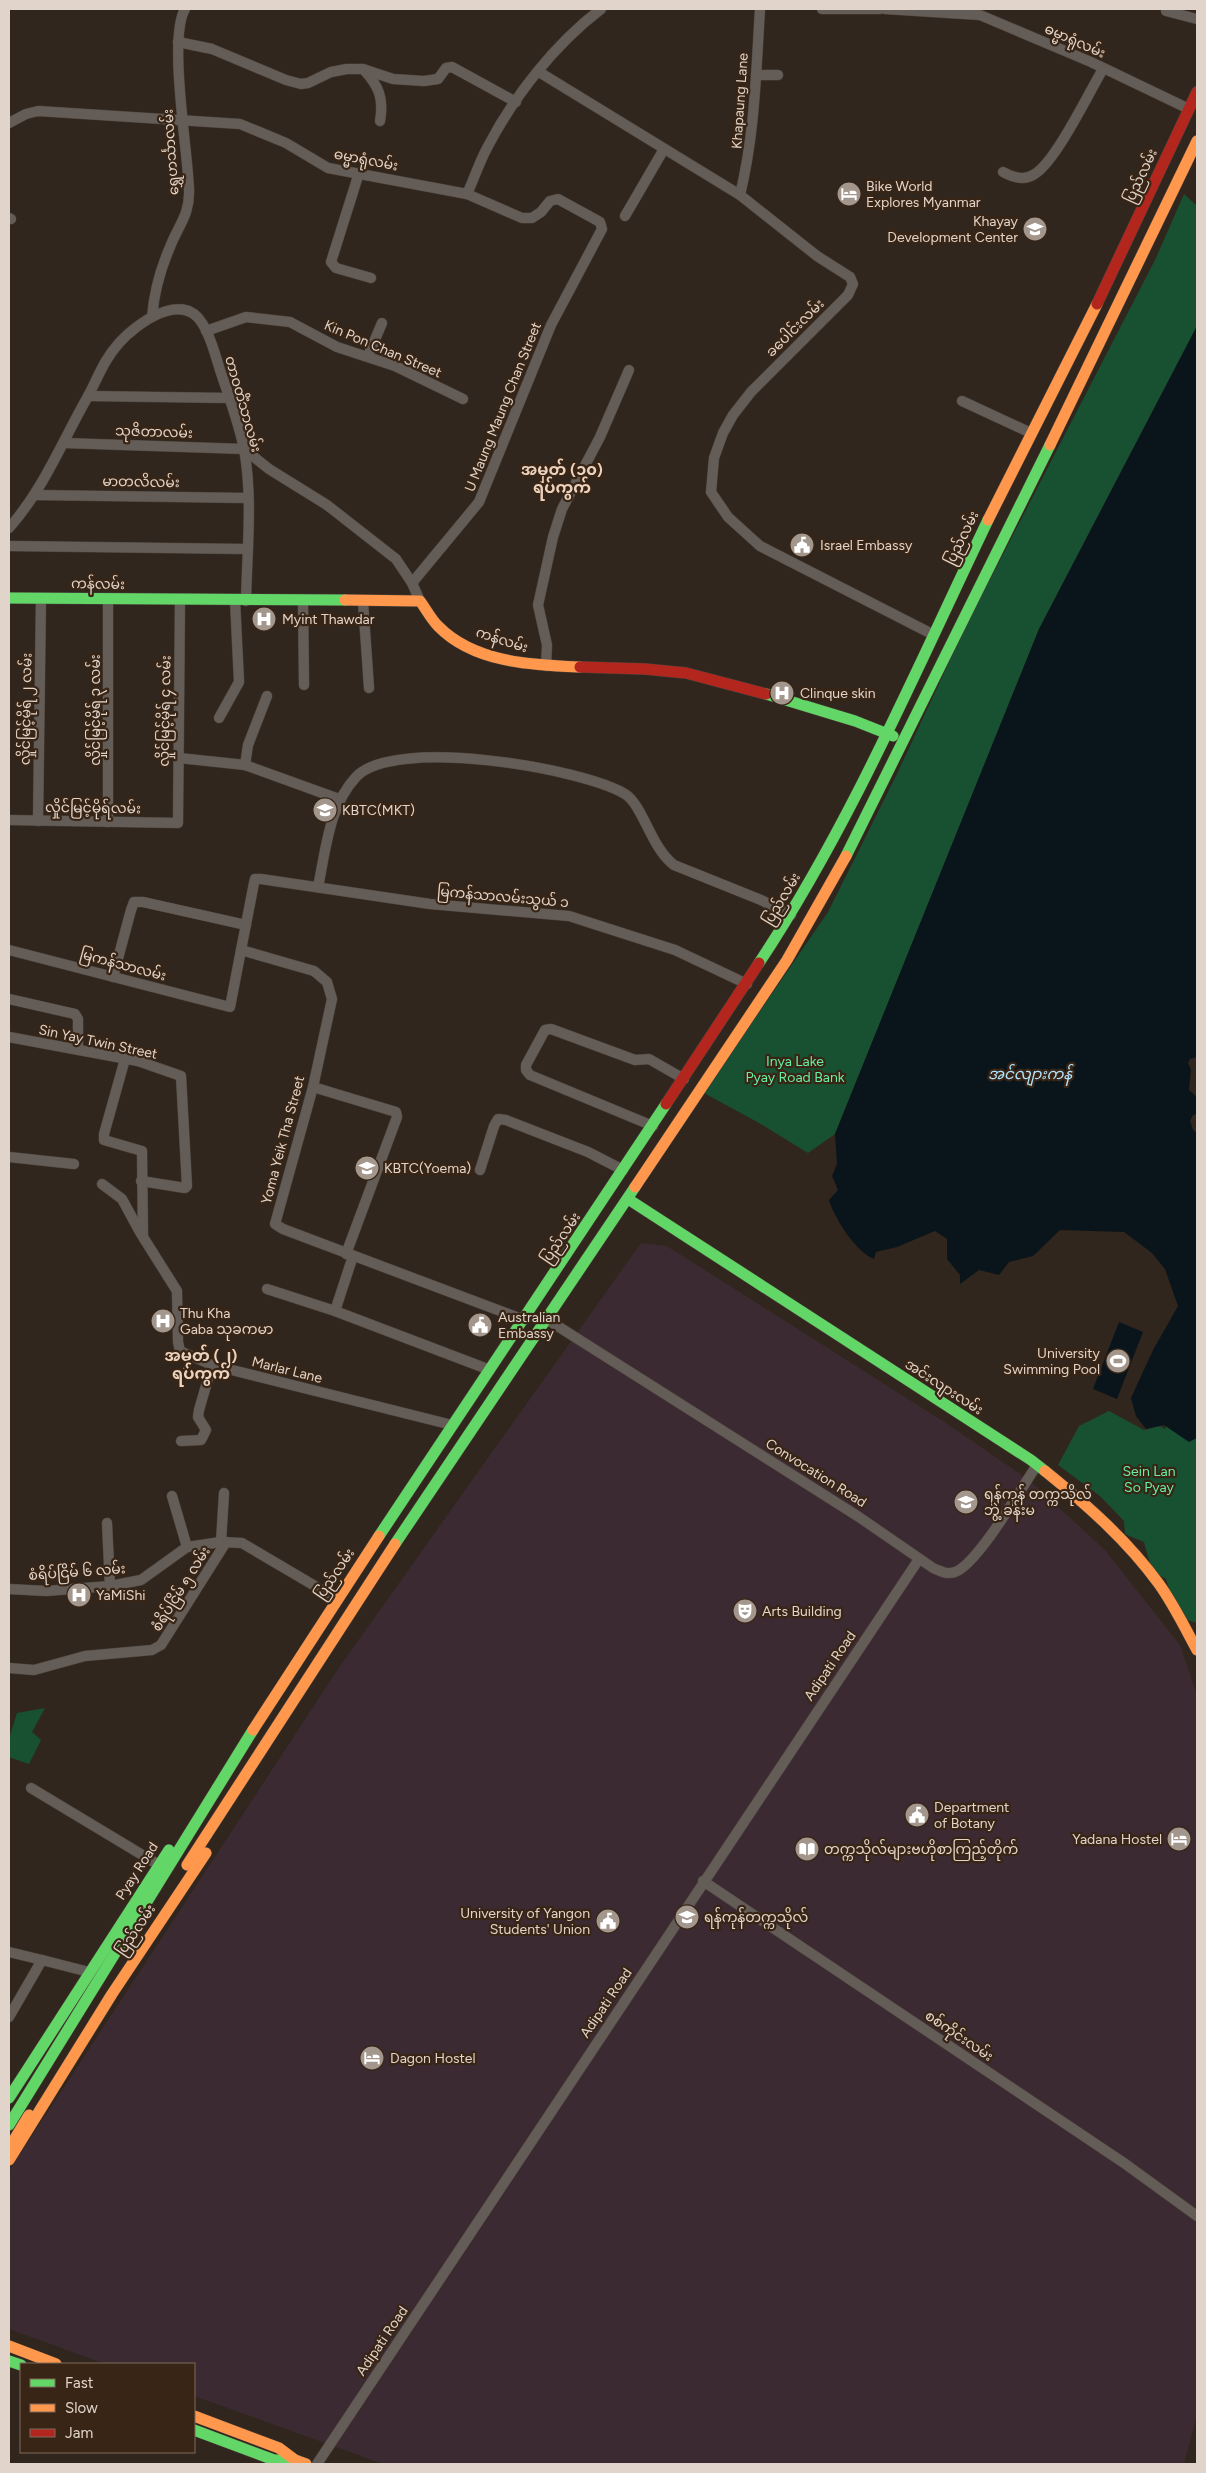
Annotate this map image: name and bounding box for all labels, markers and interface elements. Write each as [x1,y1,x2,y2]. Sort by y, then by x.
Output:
street label: ဓမ္မာရုံလမ်း [1041,18,1109,65]
street label: Khapaung Lane [728,52,752,150]
street label: ရွှေဟင်္သာလမ်း [158,108,185,196]
street label: ဓမ္မာရုံလမ်း [332,144,400,178]
street label: ပြည်လမ်း [1119,145,1164,207]
place label: Bike World Explores Myanmar [866,178,981,211]
hotel icon: Bike World Explores Myanmar [836,181,862,207]
place label: Khayay Development Center [887,213,1019,246]
school or university icon: Khayay Development Center [1022,216,1048,242]
street label: ခပေါင်းလမ်း [761,294,828,361]
street label: Kin Pon Chan Street [322,317,444,381]
street label: U Maung Maung Chan Street [461,320,545,494]
street label: တာဝတိံသာလမ်း [221,353,267,454]
street label: သုဇိတာလမ်း [115,420,193,445]
district label: အမှတ် (၁၀) ရပ်ကွက် [521,458,603,501]
street label: မာတလိလမ်း [102,471,180,491]
street label: ပြည်လမ်း [940,507,985,569]
public building icon: Israel Embassy [789,532,815,558]
place label: Israel Embassy [820,537,913,554]
street label: ကန်လမ်း [71,573,125,596]
hospital icon: Myint Thawdar [251,606,277,632]
place label: Myint Thawdar [282,611,375,628]
street label: ကန်လမ်း [473,622,531,659]
street label: လှိုင်မြင့်မိုရ် ၂ လမ်း [15,653,38,765]
street label: လှိုင်မြင့်မိုရ် ၃ လမ်း [85,654,107,766]
street label: လှိုင်မြင့်မိုရ် ၄ လမ်း [154,655,177,767]
hospital icon: Clinque skin [769,680,795,706]
place label: Clinque skin [800,685,876,702]
street label: လှိုင်မြင့်မိုရ်လမ်း [45,797,141,820]
school or university icon: KBTC(MKT) [312,797,338,823]
place label: KBTC(MKT) [342,802,415,819]
street label: ပြည်လမ်း [758,869,807,930]
street label: မြကန်သာလမ်းသွယ် ၁ [436,881,570,914]
street label: မြကန်သာလမ်း [77,943,169,988]
street label: Sin Yay Twin Street [37,1021,159,1063]
park label: Inya Lake Pyay Road Bank [745,1053,845,1086]
water label: အင်လျားကန် [988,1063,1075,1086]
street label: Yoma Yeik Tha Street [258,1074,308,1206]
school or university icon: KBTC(Yoema) [354,1155,380,1181]
place label: KBTC(Yoema) [384,1160,471,1177]
street label: ပြည်လမ်း [536,1208,587,1269]
place label: Thu Kha Gaba သုခကမာ [180,1305,273,1341]
hospital icon: Thu Kha Gaba သုခကမာ [150,1308,176,1334]
place label: Australian Embassy [498,1309,560,1342]
public building icon: Australian Embassy [467,1312,493,1338]
district label: အမှတ် (၂) ရပ်ကွက် [165,1344,237,1387]
place label: University Swimming Pool [1003,1345,1101,1378]
sports icon: University Swimming Pool [1105,1348,1131,1374]
street label: Marlar Lane [250,1353,324,1387]
street label: အင်းလျားလမ်း [900,1354,987,1421]
street label: Convocation Road [762,1435,870,1511]
park label: Sein Lan So Pyay [1123,1463,1176,1496]
place label: ရန်ကုန် တက္ကသိုလ် ဘွဲ့ ခန်းမ [984,1484,1092,1522]
school or university icon: ရန်ကုန် တက္ကသိုလ် ဘွဲ့ ခန်းမ [953,1489,979,1515]
street label: စံရိပ်ငြိမ် ၅ လမ်း [146,1542,216,1636]
street label: ပြည်လမ်း [310,1544,361,1605]
street label: စံရိပ်ငြိမ် ၆ လမ်း [28,1558,126,1587]
hospital icon: YaMiShi [66,1582,92,1608]
place label: YaMiShi [96,1587,146,1604]
theatre icon: Arts Building [732,1598,758,1624]
place label: Arts Building [762,1603,842,1620]
street label: Adipati Road [800,1628,860,1704]
place label: Department of Botany [934,1799,1009,1832]
public building icon: Department of Botany [904,1802,930,1828]
hotel icon: Yadana Hostel [1166,1826,1192,1852]
place label: Yadana Hostel [1072,1831,1162,1848]
library icon: တက္ကသိုလ်များဗဟိုစာကြည့်တိုက် [794,1836,820,1862]
street label: Pyay Road [112,1839,162,1903]
place label: တက္ကသိုလ်များဗဟိုစာကြည့်တိုက် [824,1839,1018,1861]
street label: ပြည်လမ်း [111,1900,162,1961]
school or university icon: ရန်ကုန်တက္ကသိုလ် [674,1904,700,1930]
place label: University of Yangon Students' Union [460,1905,590,1938]
place label: ရန်ကုန်တက္ကသိုလ် [704,1907,808,1929]
public building icon: University of Yangon Students' Union [595,1908,621,1934]
street label: Adipati Road [576,1965,636,2041]
street label: စစ်ကိုင်းလမ်း [920,2005,997,2068]
hotel icon: Dagon Hostel [359,2045,385,2071]
place label: Dagon Hostel [390,2050,476,2067]
street label: Adipati Road [352,2303,412,2379]
legend [20,2363,195,2453]
text: Fast [65,2374,94,2392]
text: Slow [65,2399,98,2417]
text: Jam [65,2424,93,2442]

